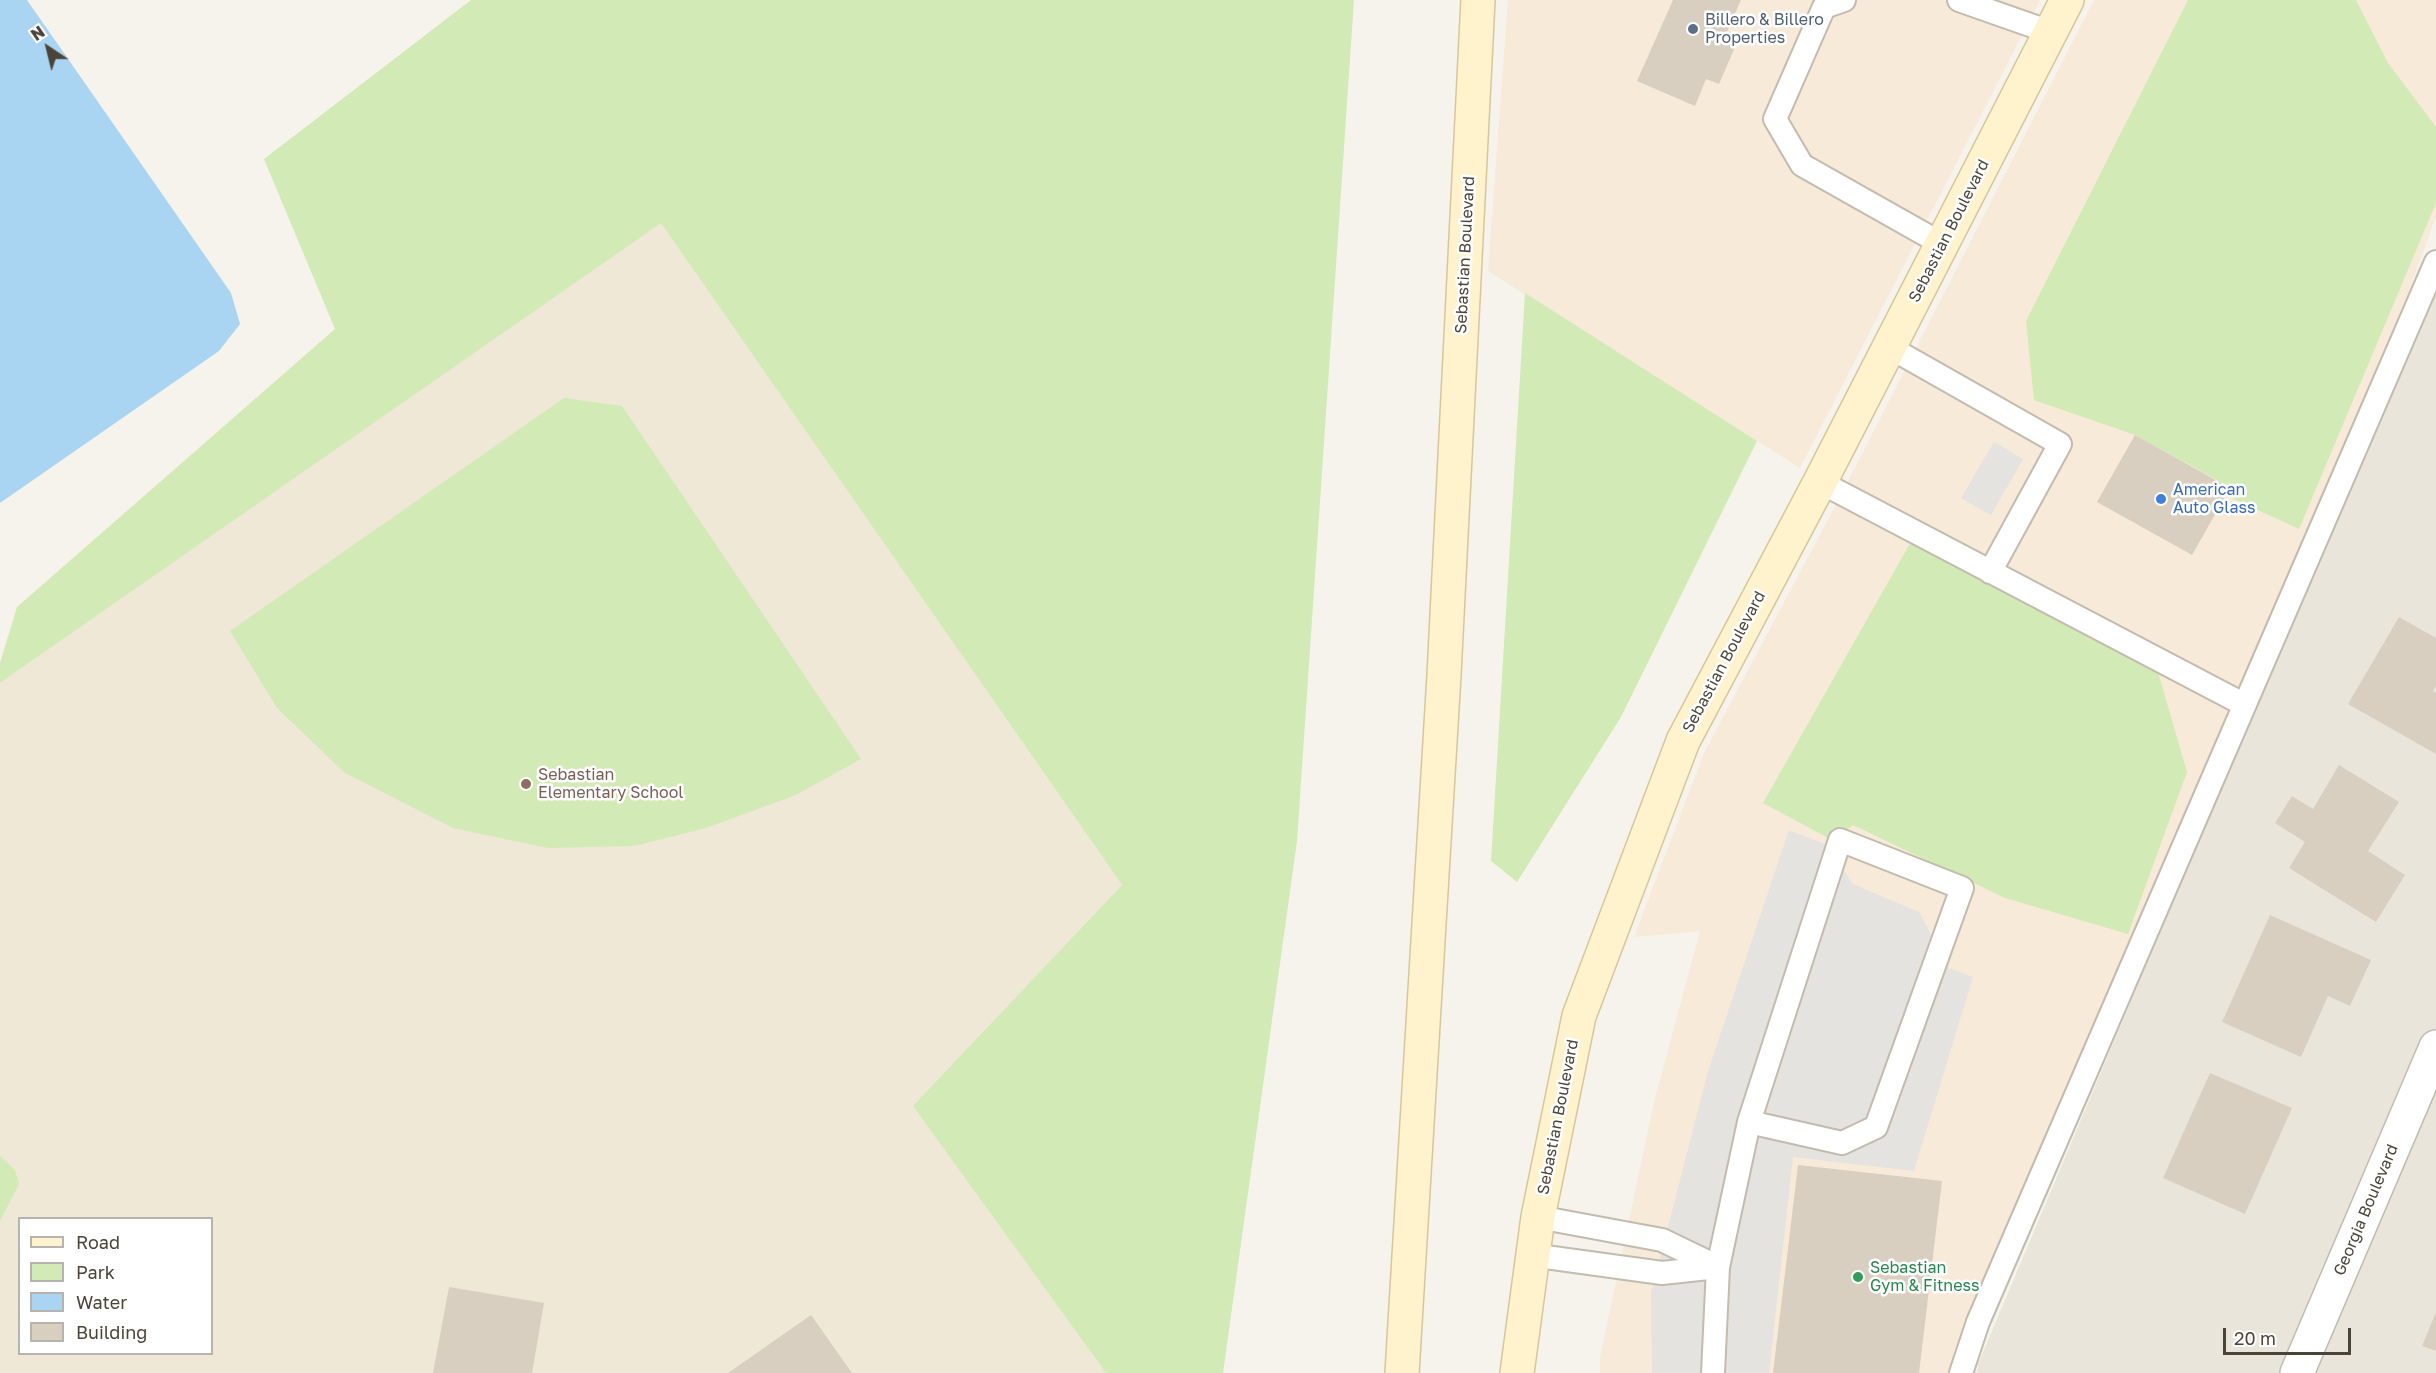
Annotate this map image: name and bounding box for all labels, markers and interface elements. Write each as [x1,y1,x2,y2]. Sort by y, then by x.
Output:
place label: Billero & Billero Properties [1705,10,1824,48]
north arrow [18,18,78,78]
text: N [27,22,48,45]
marker: Billero & Billero Properties [1686,22,1700,36]
street label: Sebastian Boulevard [1905,156,1993,306]
street label: Sebastian Boulevard [1451,176,1479,334]
place label: American Auto Glass [2173,480,2255,518]
marker: American Auto Glass [2154,492,2168,506]
street label: Sebastian Boulevard [1678,588,1770,736]
place label: Sebastian Elementary School [538,765,683,803]
marker: Sebastian Elementary School [519,777,533,791]
street label: Sebastian Boulevard [1534,1038,1582,1196]
street label: Georgia Boulevard [2330,1141,2402,1279]
legend [18,1217,213,1355]
text: Road [76,1231,120,1253]
place label: Sebastian Gym & Fitness [1870,1258,1979,1296]
text: Park [76,1261,115,1283]
marker: Sebastian Gym & Fitness [1851,1270,1865,1284]
text: Water [76,1291,127,1313]
scale bar [2226,1316,2354,1354]
text: Building [76,1321,147,1343]
text: 20 m [2234,1327,2276,1349]

